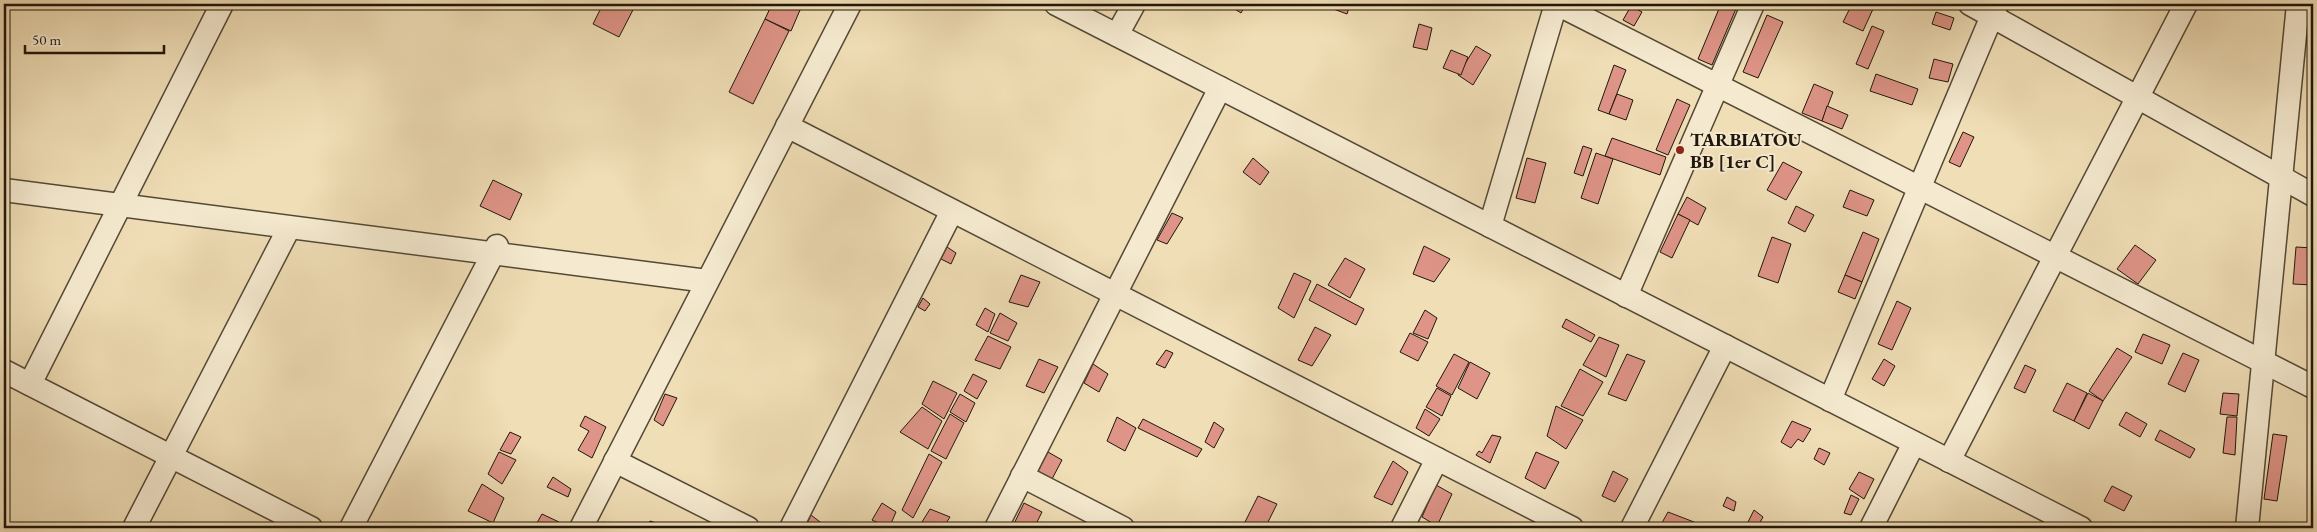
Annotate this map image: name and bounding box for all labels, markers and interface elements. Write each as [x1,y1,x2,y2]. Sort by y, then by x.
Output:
scale bar [25,22,164,54]
text: 50 m [32,30,61,49]
place label: TARBIATOU BB [1er C] [1690,127,1802,174]
marker: TARBIATOU BB [1er C] [1674,144,1686,156]

